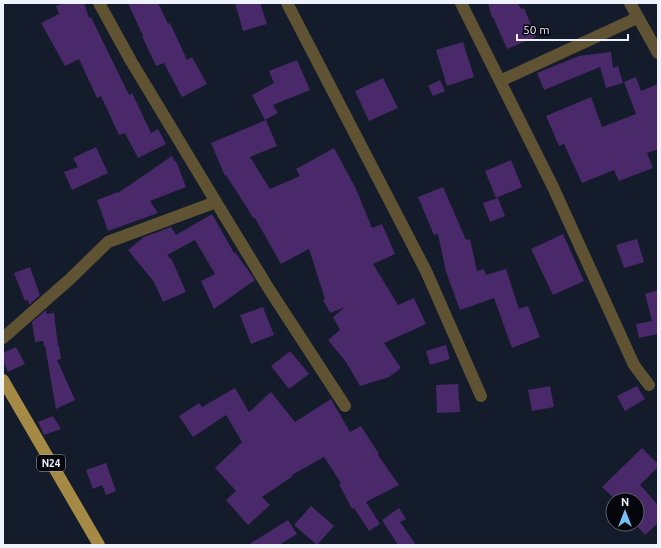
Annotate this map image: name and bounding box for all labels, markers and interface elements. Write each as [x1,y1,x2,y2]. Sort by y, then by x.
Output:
scale bar [517,16,628,42]
text: 50 m [523,23,550,36]
road number: N24 [37,455,65,471]
north arrow [605,492,645,532]
text: N [621,496,629,508]

